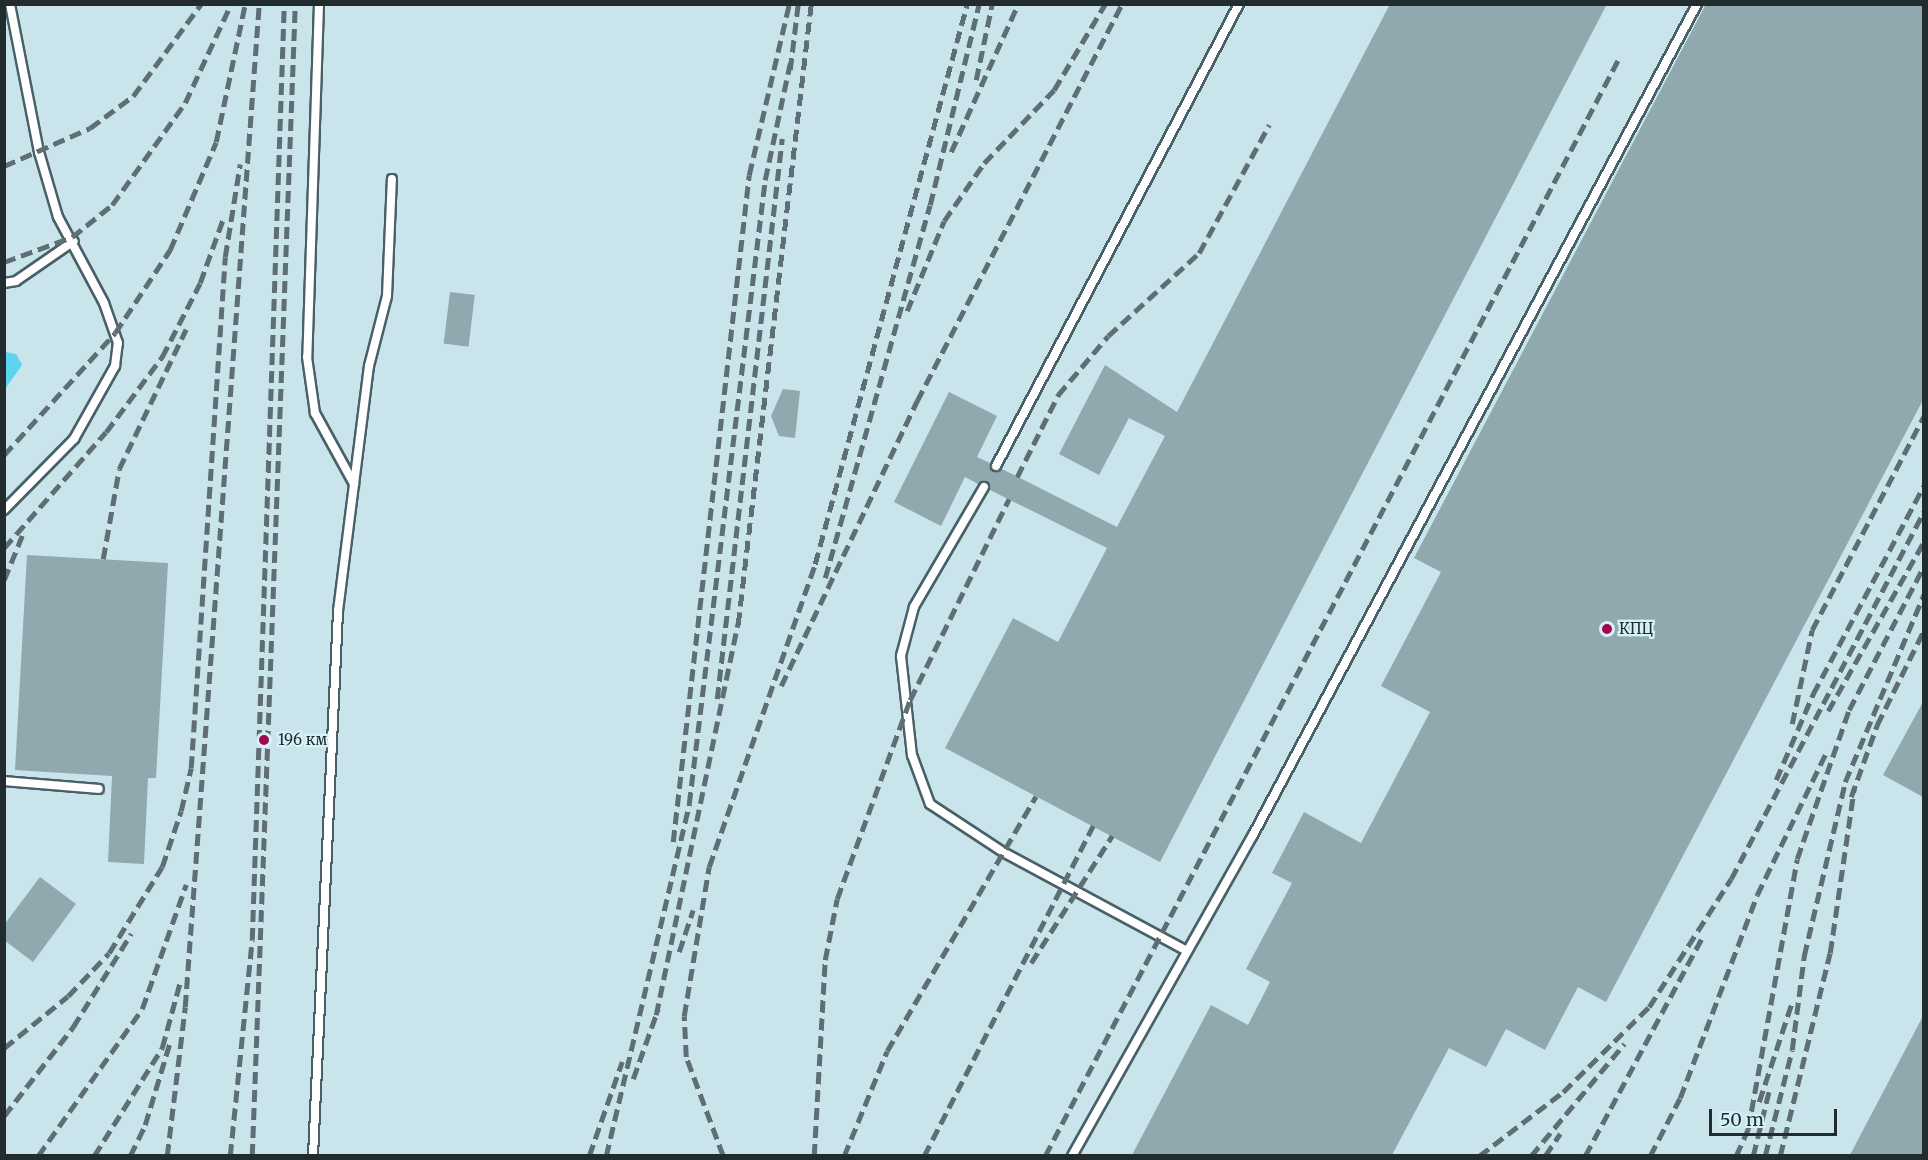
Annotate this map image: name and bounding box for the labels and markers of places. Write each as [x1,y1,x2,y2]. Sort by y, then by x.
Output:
place label: КПЦ [1619,620,1653,638]
marker: КПЦ [1600,622,1614,636]
marker: 196 км [255,731,273,749]
place label: 196 км [278,731,327,749]

